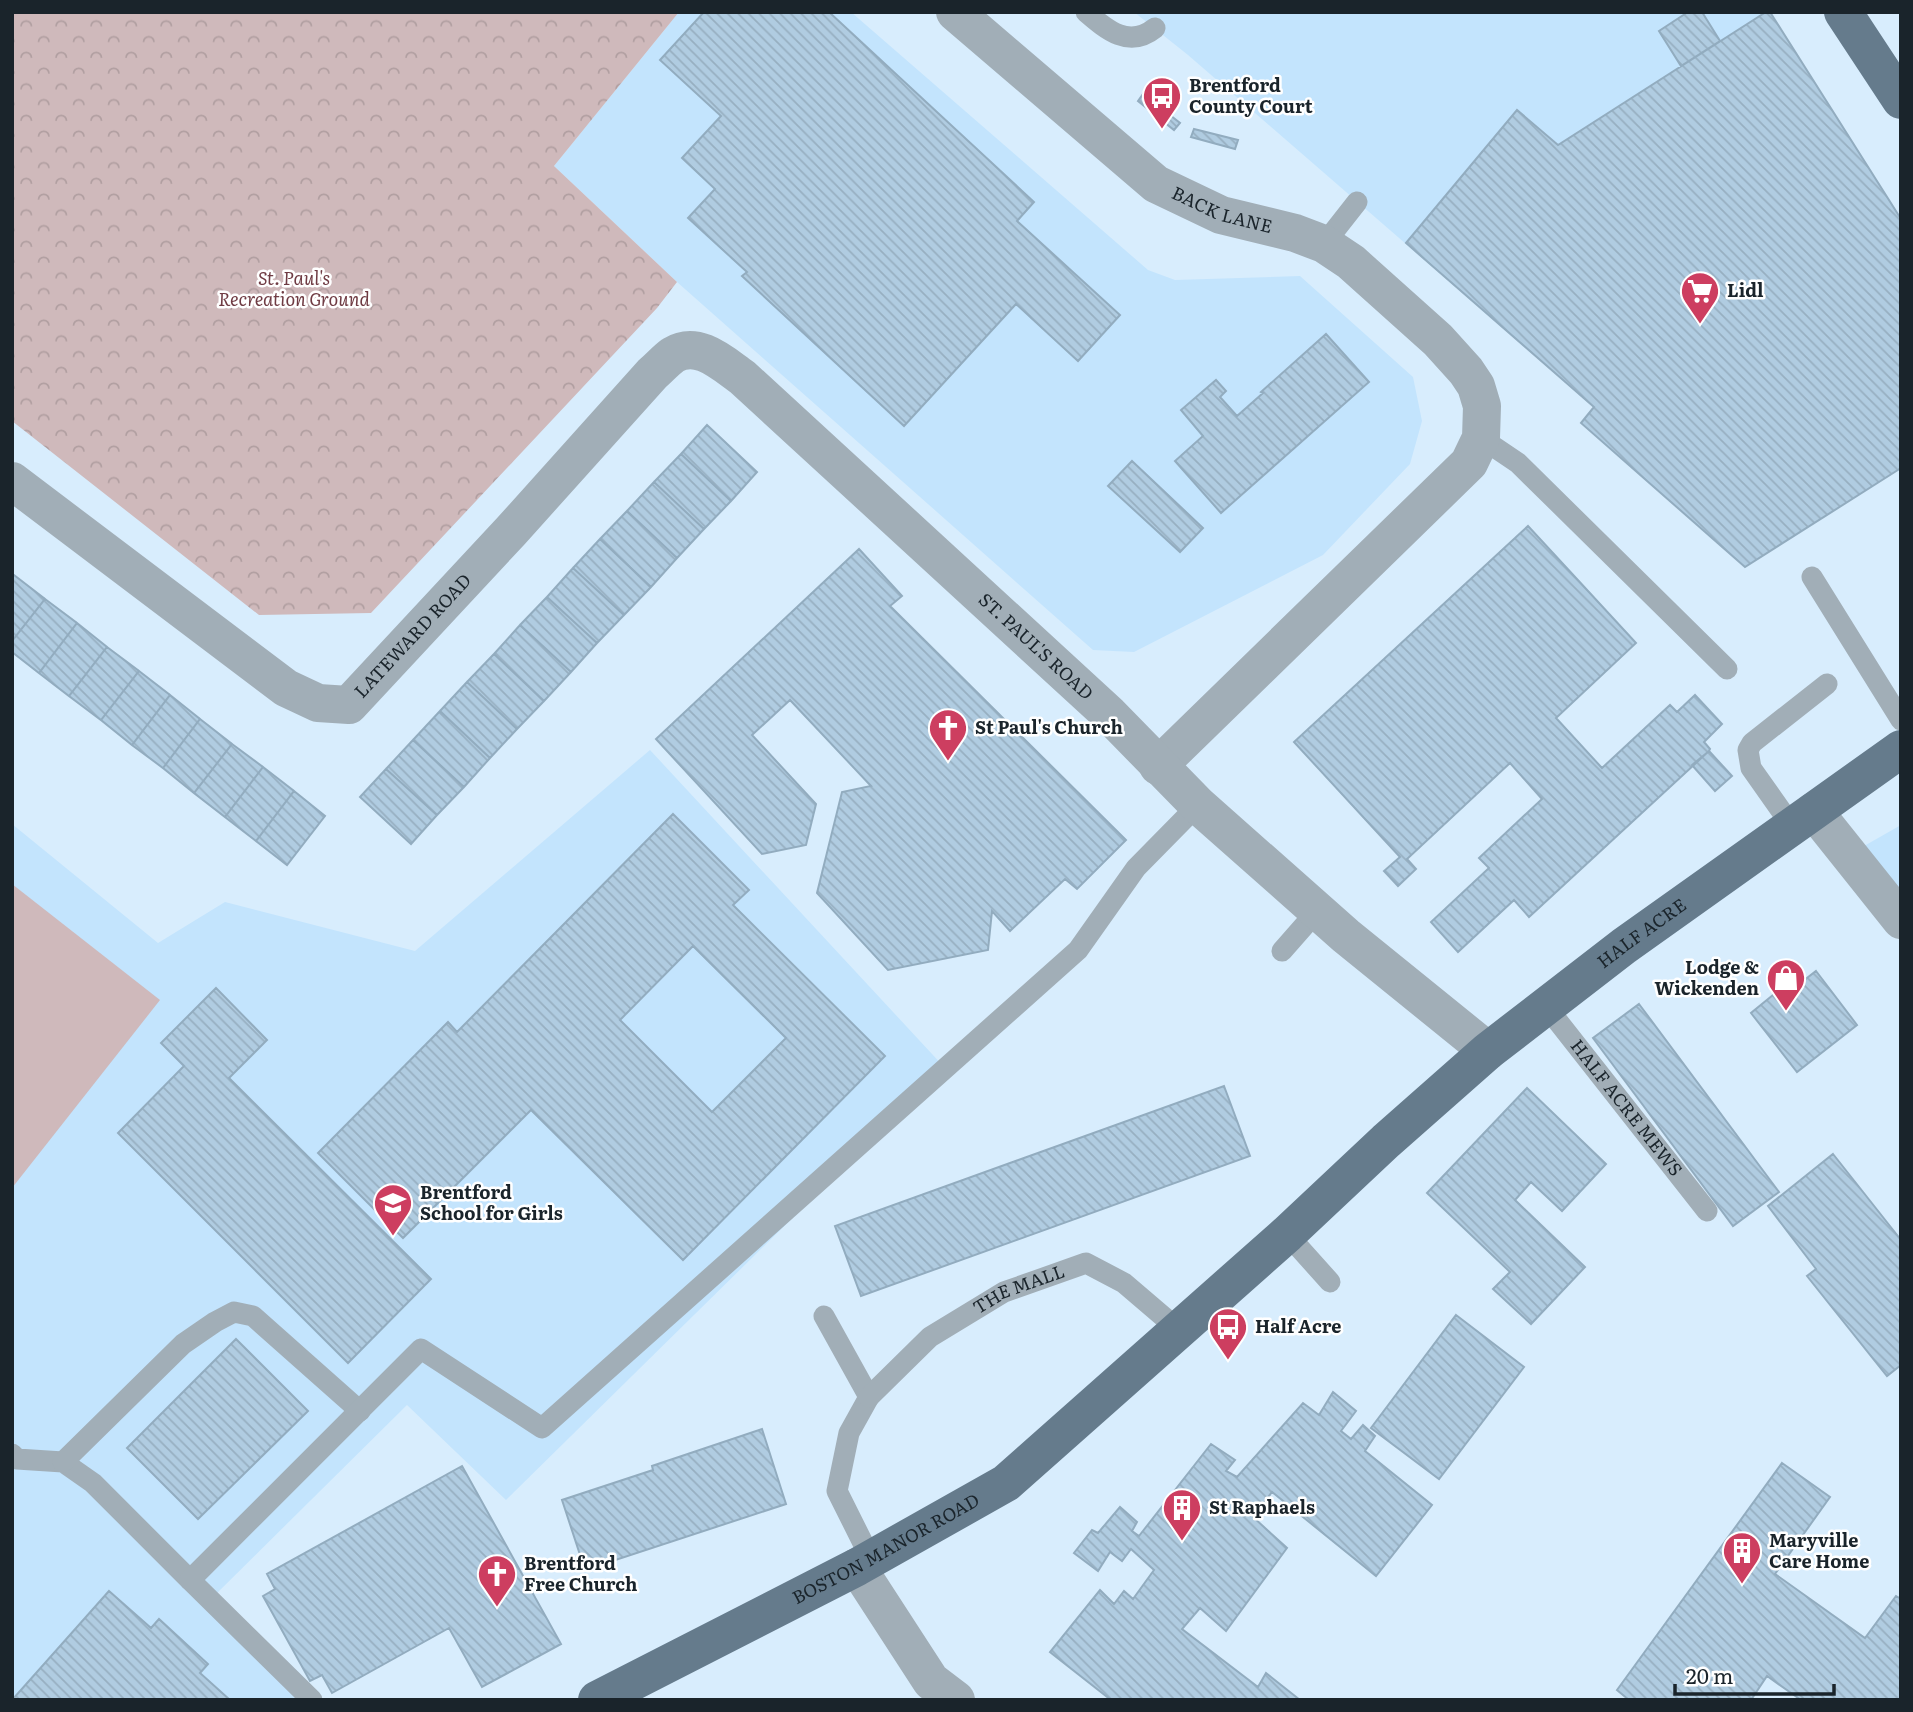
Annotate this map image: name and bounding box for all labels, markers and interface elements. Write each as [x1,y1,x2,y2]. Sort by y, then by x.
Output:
place label: Brentford County Court [1189,71,1313,119]
bus stop icon: Brentford County Court [1141,75,1183,130]
street label: BACK LANE [1168,179,1275,239]
park label: St. Paul's Recreation Ground [218,264,370,312]
supermarket icon: Lidl [1679,270,1721,325]
place label: Lidl [1727,276,1764,303]
street label: LATEWARD ROAD [347,567,477,703]
street label: ST. PAUL'S ROAD [973,586,1100,705]
church icon: St Paul's Church [927,707,969,762]
place label: St Paul's Church [975,713,1123,740]
street label: HALF ACRE [1591,891,1691,974]
place label: Lodge & Wickenden [1655,953,1759,1001]
shop icon: Lodge & Wickenden [1765,957,1807,1012]
street label: HALF ACRE MEWS [1565,1033,1690,1181]
place label: Brentford School for Girls [420,1178,563,1226]
school or university icon: Brentford School for Girls [372,1182,414,1237]
street label: THE MALL [967,1257,1068,1320]
bus stop icon: Half Acre [1207,1306,1249,1361]
place label: Half Acre [1255,1312,1341,1339]
street label: BOSTON MANOR ROAD [787,1486,984,1610]
building icon: St Raphaels [1161,1487,1203,1542]
place label: St Raphaels [1209,1493,1315,1520]
place label: Maryville Care Home [1769,1526,1869,1574]
building icon: Maryville Care Home [1721,1530,1763,1585]
place label: Brentford Free Church [524,1549,637,1597]
church icon: Brentford Free Church [476,1553,518,1608]
scale bar [1675,1652,1834,1696]
text: 20 m [1686,1659,1733,1690]

